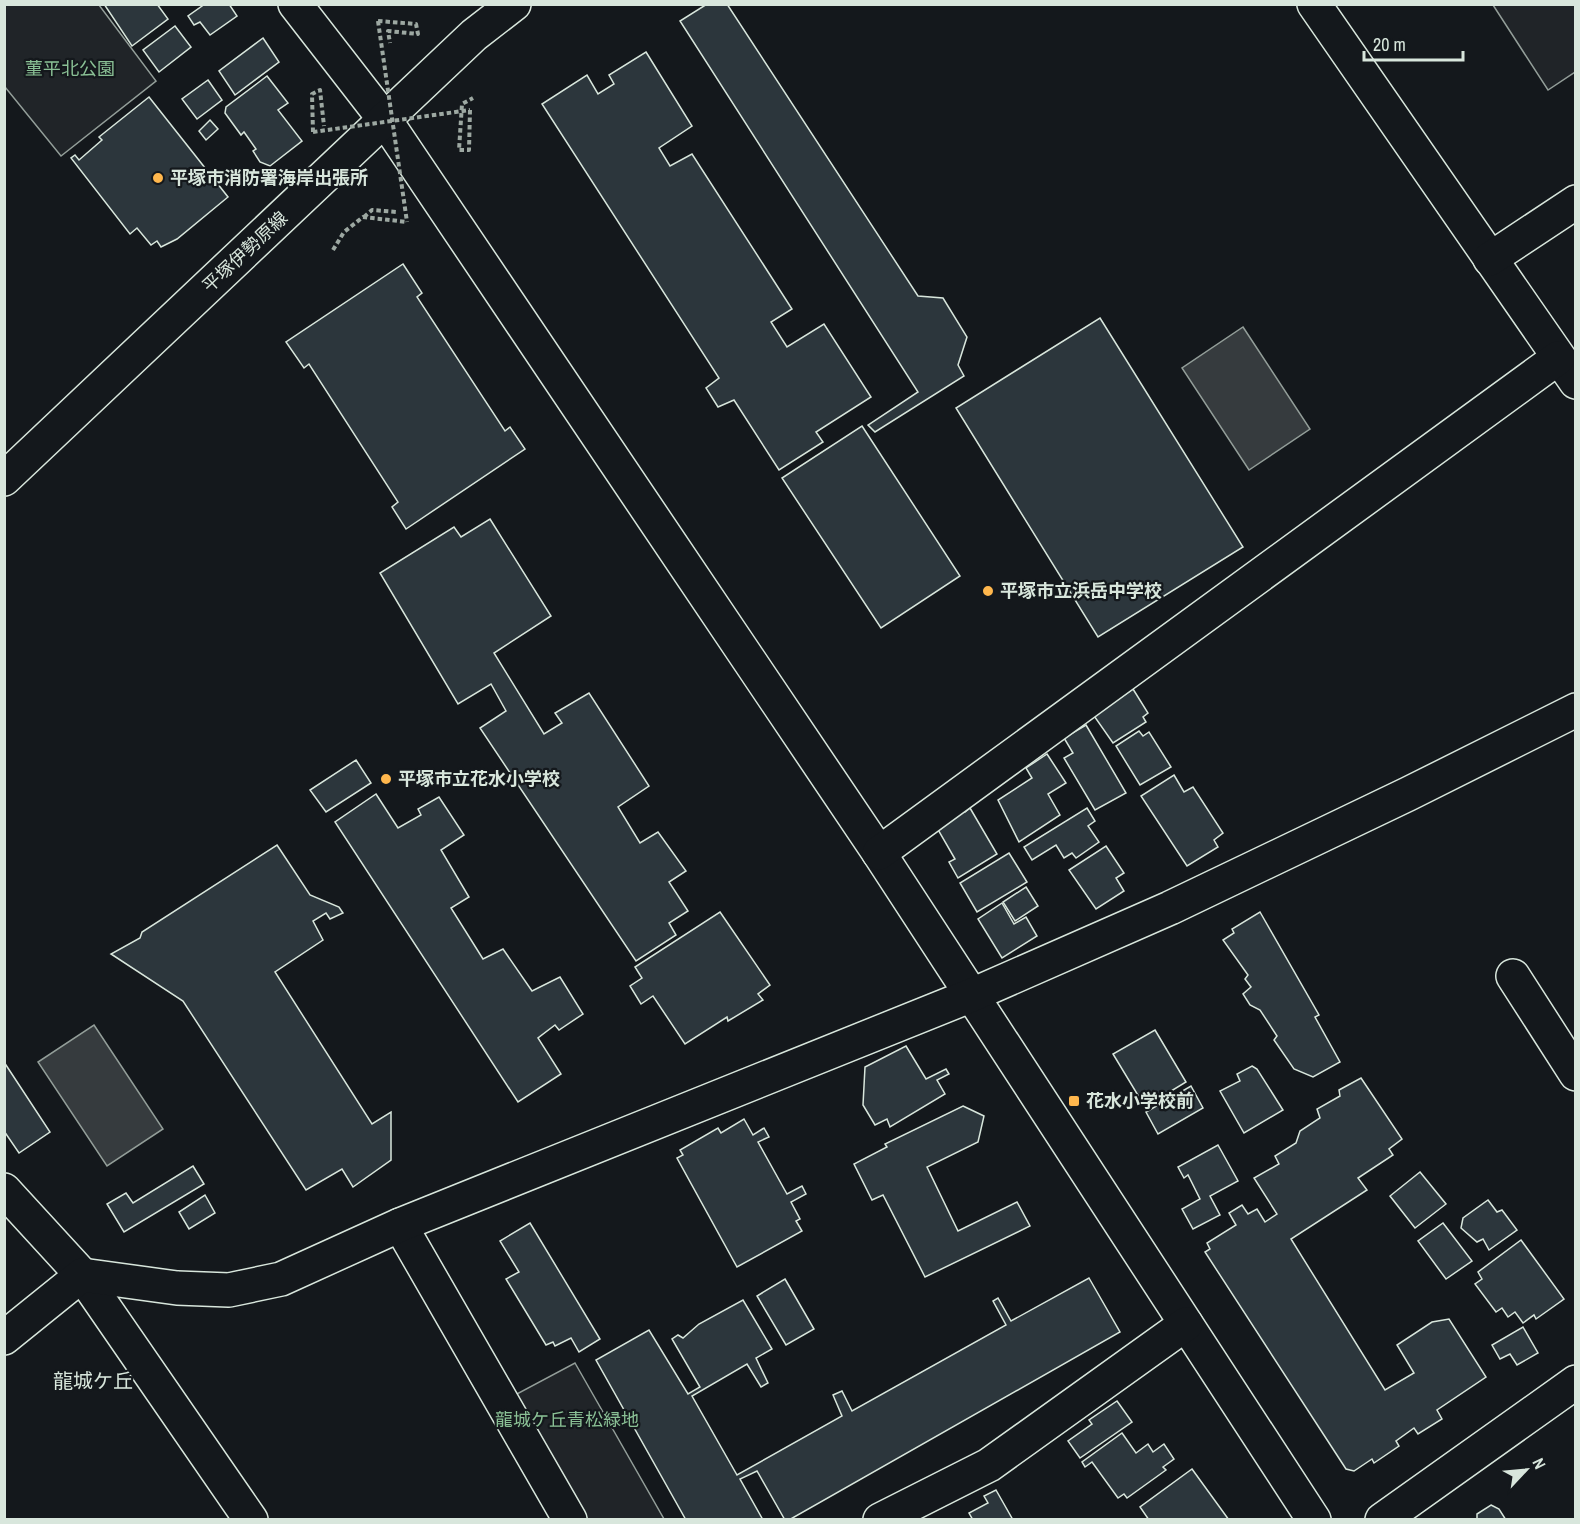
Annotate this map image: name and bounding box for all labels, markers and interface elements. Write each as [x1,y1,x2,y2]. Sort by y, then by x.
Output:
scale bar [1364,24,1463,62]
text: 20 m [1373,32,1406,57]
park label: 菫平北公園 [25,56,115,81]
place label: 平塚市消防署海岸出張所 [170,165,368,190]
marker: 平塚市消防署海岸出張所 [151,171,165,185]
street label: 平塚伊勢原線 [197,206,293,298]
place label: 平塚市立浜岳中学校 [1000,578,1162,603]
marker: 平塚市立浜岳中学校 [981,584,995,598]
place label: 平塚市立花水小学校 [398,766,560,791]
marker: 平塚市立花水小学校 [379,772,393,786]
place label: 花水小学校前 [1086,1088,1194,1113]
marker: 花水小学校前 [1067,1094,1081,1108]
district label: 龍城ケ丘 [53,1367,133,1394]
park label: 龍城ケ丘青松緑地 [495,1407,639,1432]
north arrow [1496,1440,1556,1500]
text: N [1528,1454,1551,1473]

